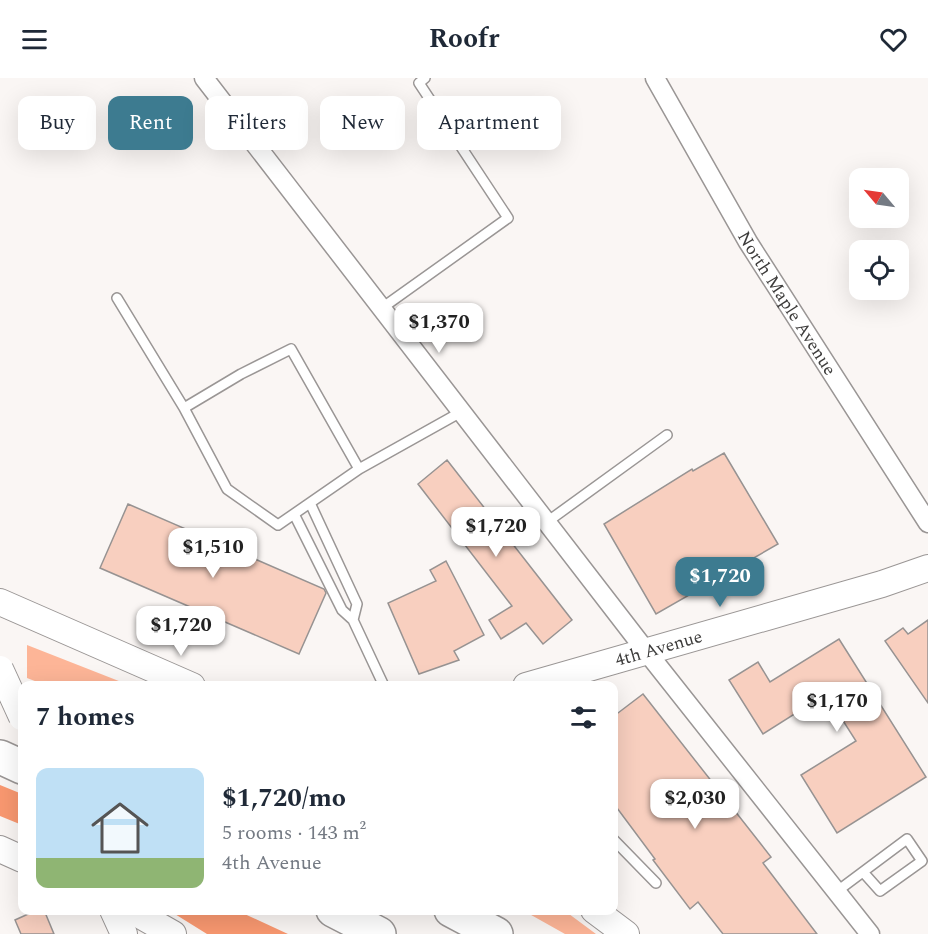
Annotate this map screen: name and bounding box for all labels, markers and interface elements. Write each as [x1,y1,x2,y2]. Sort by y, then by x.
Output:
text: Roofr [429,18,499,60]
icon: menu [18,23,51,56]
icon: heart [877,23,910,56]
chip: Buy [18,96,96,150]
chip: Rent [108,96,193,150]
chip: Filters [205,96,308,150]
chip: New [320,96,405,150]
chip: Apartment [417,96,561,150]
north arrow [849,168,909,228]
map controls [849,168,909,300]
street label: North Maple Avenue [730,226,843,381]
button: locate [849,240,909,300]
pin: $1,370 [390,303,488,354]
text: $1,370 [408,307,470,337]
pin: $1,720 [447,507,545,558]
text: $1,720 [465,511,527,541]
pin: $1,510 [164,528,262,579]
text: $1,510 [182,532,244,562]
pin: $1,720 [671,557,769,608]
text: $1,720 [689,561,751,591]
pin: $1,720 [132,606,230,657]
text: $1,720 [150,610,212,640]
street label: 4th Avenue [612,623,706,674]
pin: $1,170 [788,682,886,733]
text: $1,170 [806,686,868,716]
text: 7 homes [36,697,135,737]
icon: filters [567,701,600,734]
text: $1,720/mo [222,778,346,818]
pin: $2,030 [646,779,744,830]
text: $2,030 [664,783,726,813]
icon: home [84,792,156,864]
text: 5 rooms · 143 m² [222,818,366,848]
text: 4th Avenue [222,848,322,878]

